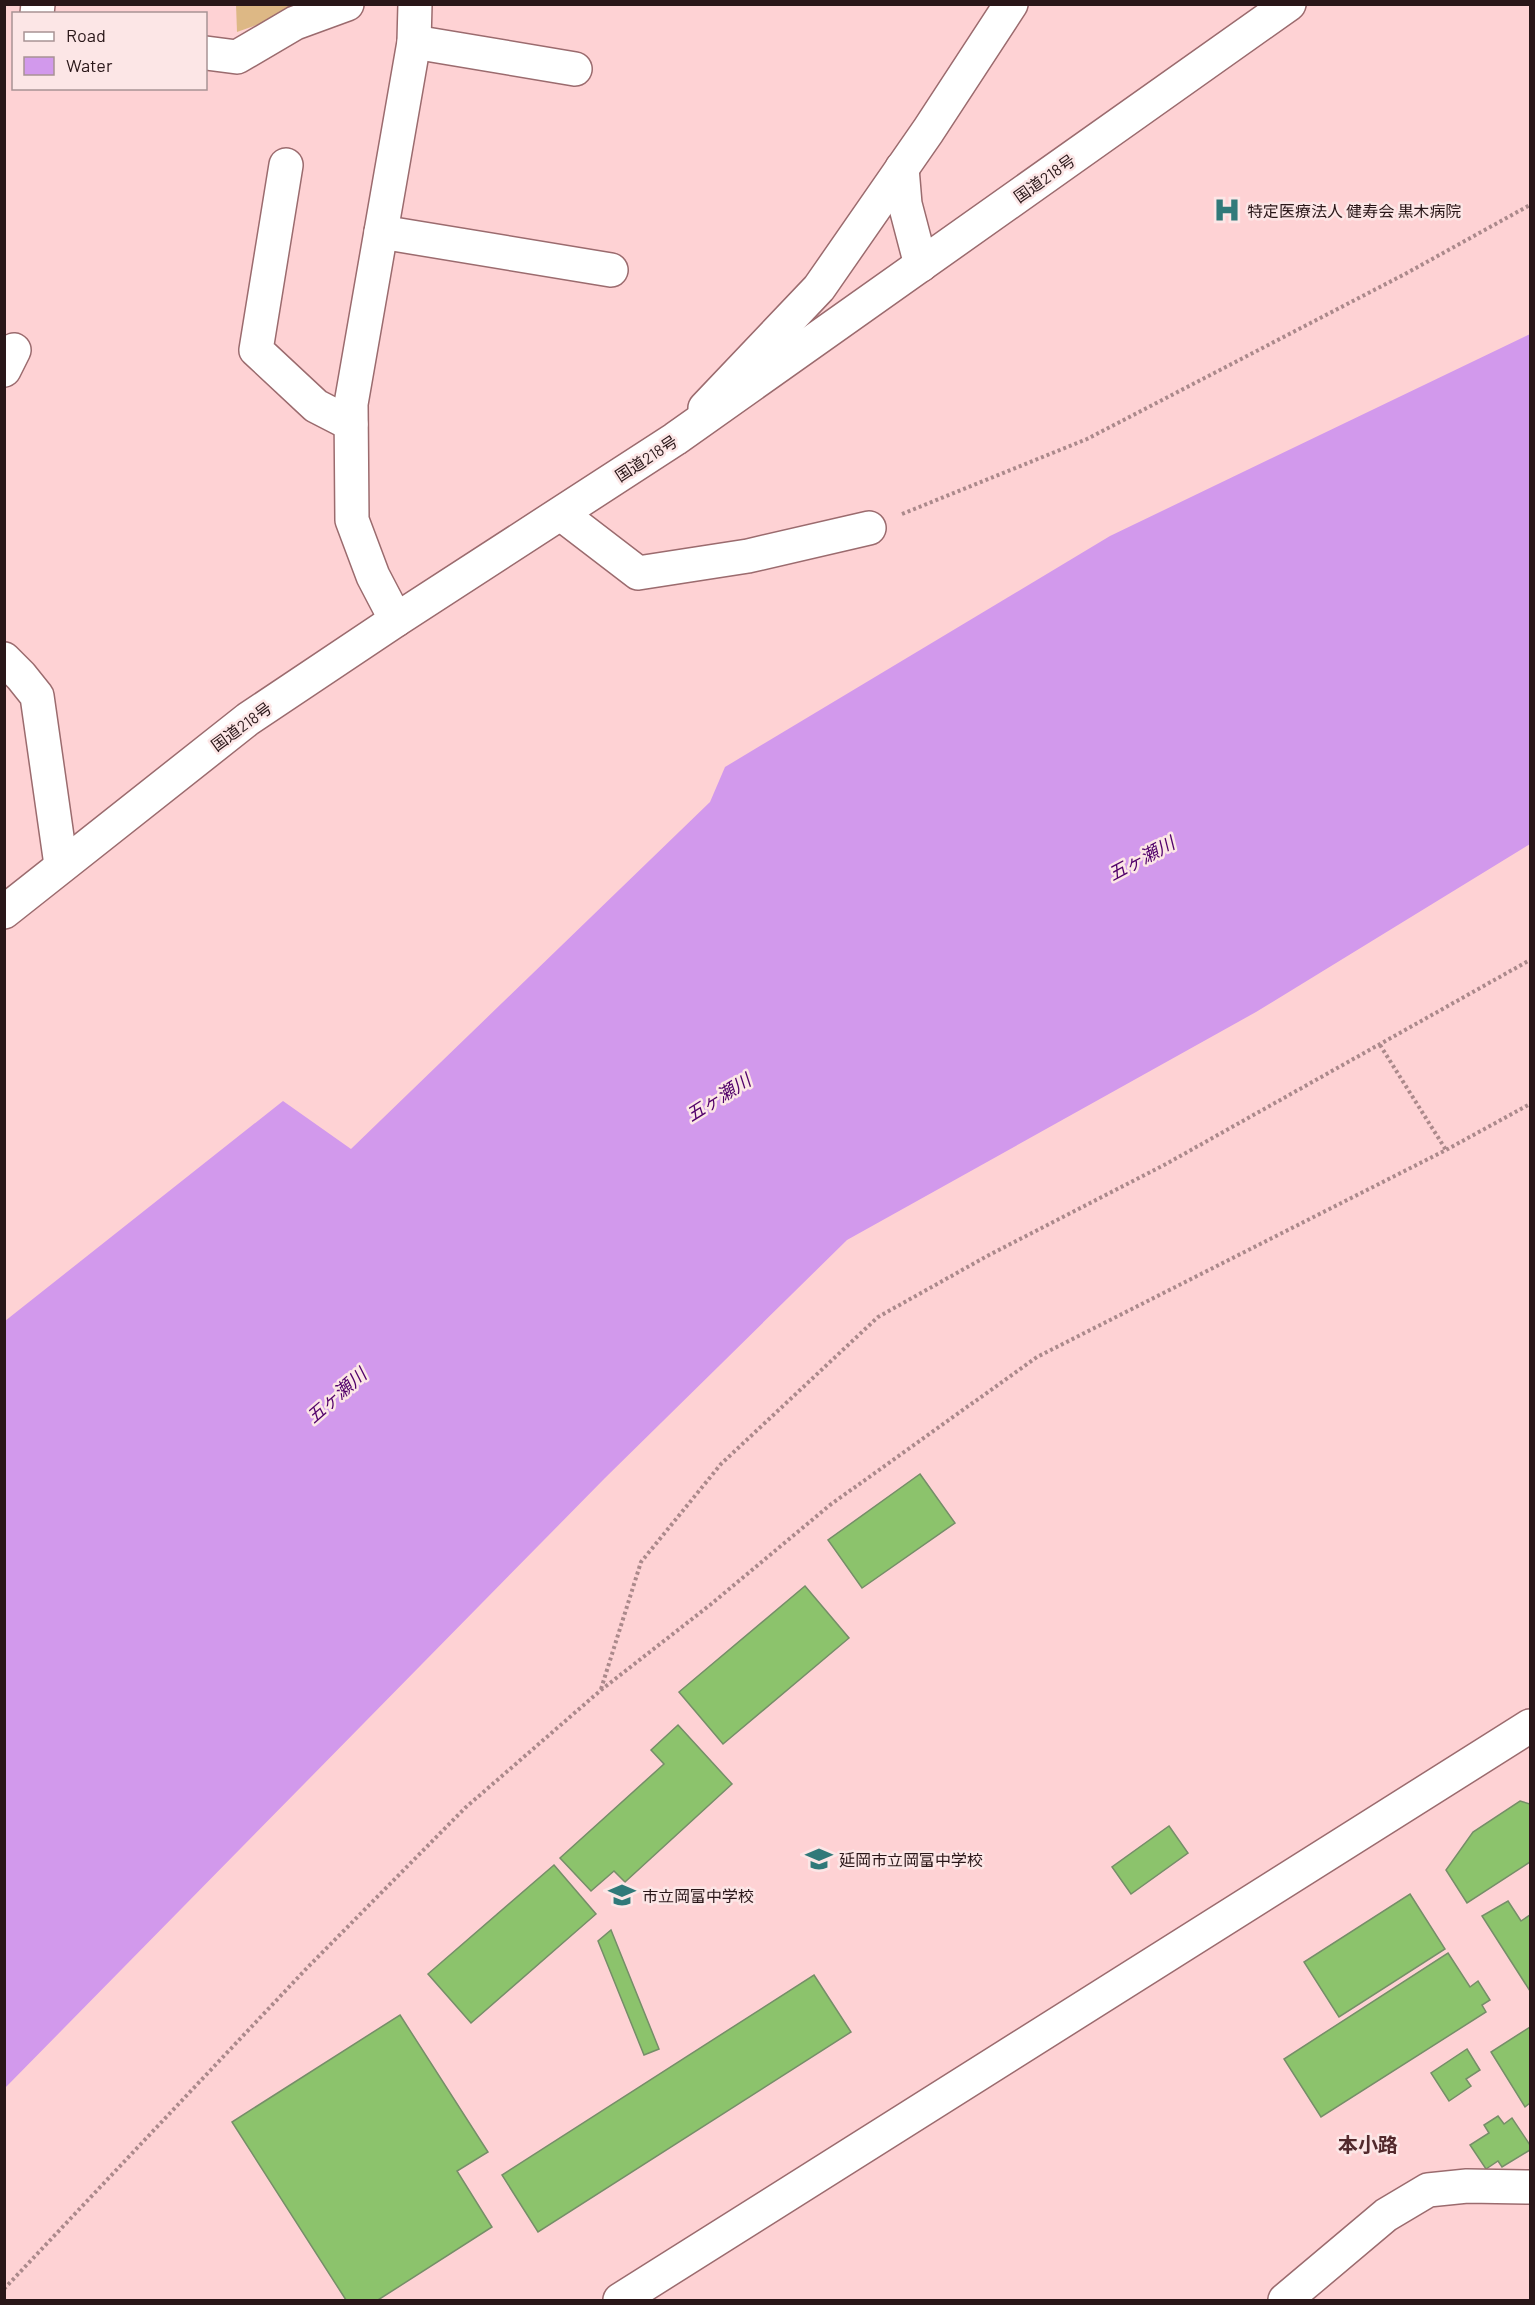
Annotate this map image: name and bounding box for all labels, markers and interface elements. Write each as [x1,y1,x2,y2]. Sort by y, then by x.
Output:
legend [12,12,207,90]
text: Road [66,24,106,46]
text: Water [66,54,113,76]
street label: 国道218号 [1010,150,1078,206]
hospital icon: 特定医療法人 健寿会 黒木病院 [1212,195,1242,225]
place label: 特定医療法人 健寿会 黒木病院 [1247,201,1461,220]
street label: 国道218号 [611,431,681,485]
street label: 国道218号 [207,698,275,754]
water label: 五ヶ瀬川 [1104,830,1180,885]
water label: 五ヶ瀬川 [682,1068,756,1125]
water label: 五ヶ瀬川 [302,1362,372,1427]
school or university icon: 延岡市立岡富中学校 [804,1844,834,1874]
place label: 延岡市立岡富中学校 [839,1850,983,1869]
school or university icon: 市立岡富中学校 [607,1880,637,1910]
place label: 市立岡富中学校 [642,1886,754,1905]
district label: 本小路 [1338,2132,1398,2156]

